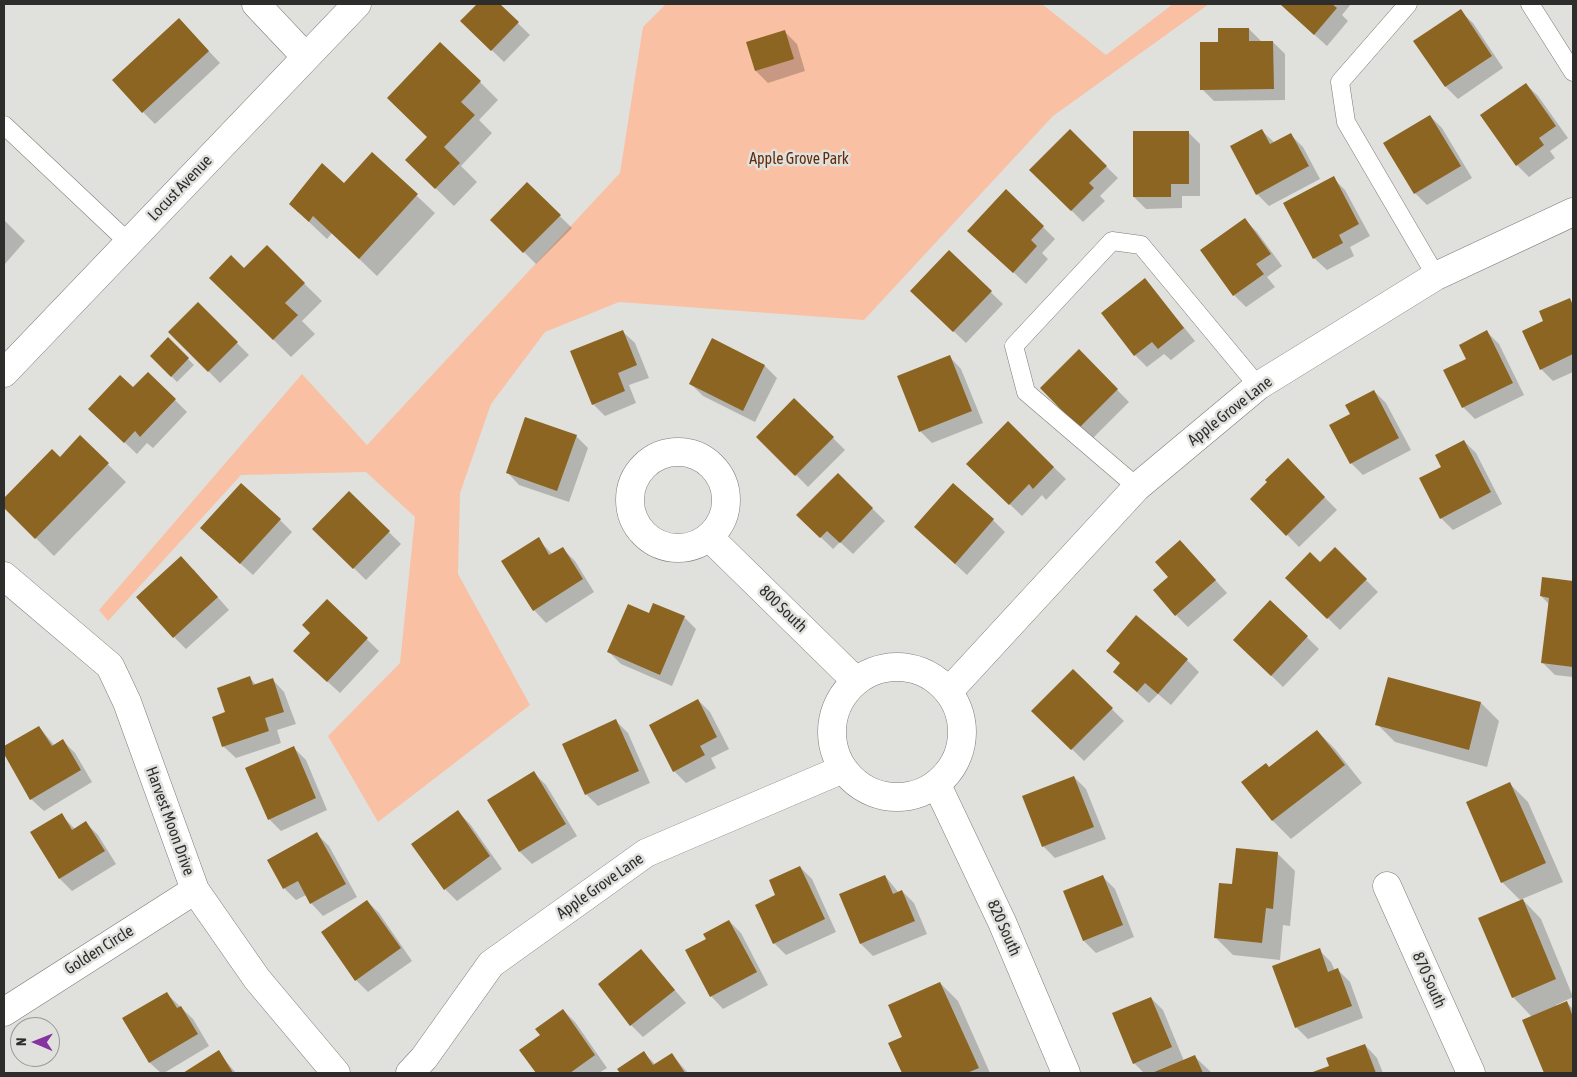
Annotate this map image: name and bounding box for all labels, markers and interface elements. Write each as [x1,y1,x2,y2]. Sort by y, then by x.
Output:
park label: Apple Grove Park [749,149,849,169]
street label: Locust Avenue [144,151,216,225]
street label: Apple Grove Lane [1184,372,1276,450]
street label: 800 South [755,582,811,636]
street label: Harvest Moon Drive [141,764,199,878]
street label: Apple Grove Lane [553,849,647,923]
street label: 820 South [983,897,1025,959]
street label: Golden Circle [61,921,137,979]
street label: 870 South [1408,949,1450,1011]
north arrow [10,1017,60,1067]
text: N [13,1037,29,1046]

